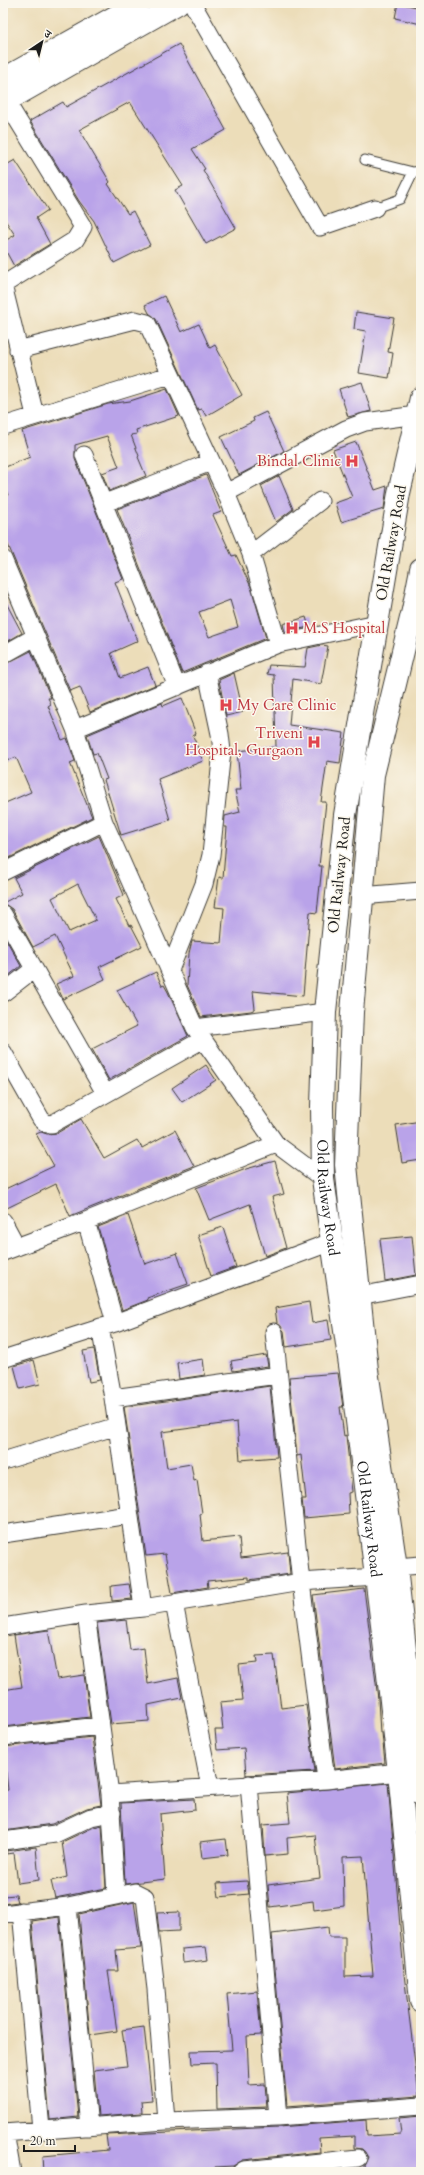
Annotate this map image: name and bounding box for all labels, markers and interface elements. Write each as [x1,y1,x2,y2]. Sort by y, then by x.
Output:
north arrow [22,22,62,62]
text: उ [40,26,55,43]
place label: Bindal Clinic [257,451,341,471]
hospital icon: Bindal Clinic [344,453,360,469]
street label: Old Railway Road [371,484,411,602]
place label: M.S Hospital [303,618,386,638]
hospital icon: M.S Hospital [284,620,300,636]
place label: My Care Clinic [237,695,337,715]
hospital icon: My Care Clinic [218,697,234,713]
place label: Triveni Hospital, Gurgaon [185,723,303,760]
hospital icon: Triveni Hospital, Gurgaon [306,734,322,750]
street label: Old Railway Road [323,816,355,934]
street label: Old Railway Road [312,1139,344,1257]
street label: Old Railway Road [352,1459,386,1578]
scale bar [24,2127,75,2153]
text: 20 m [30,2133,57,2149]

